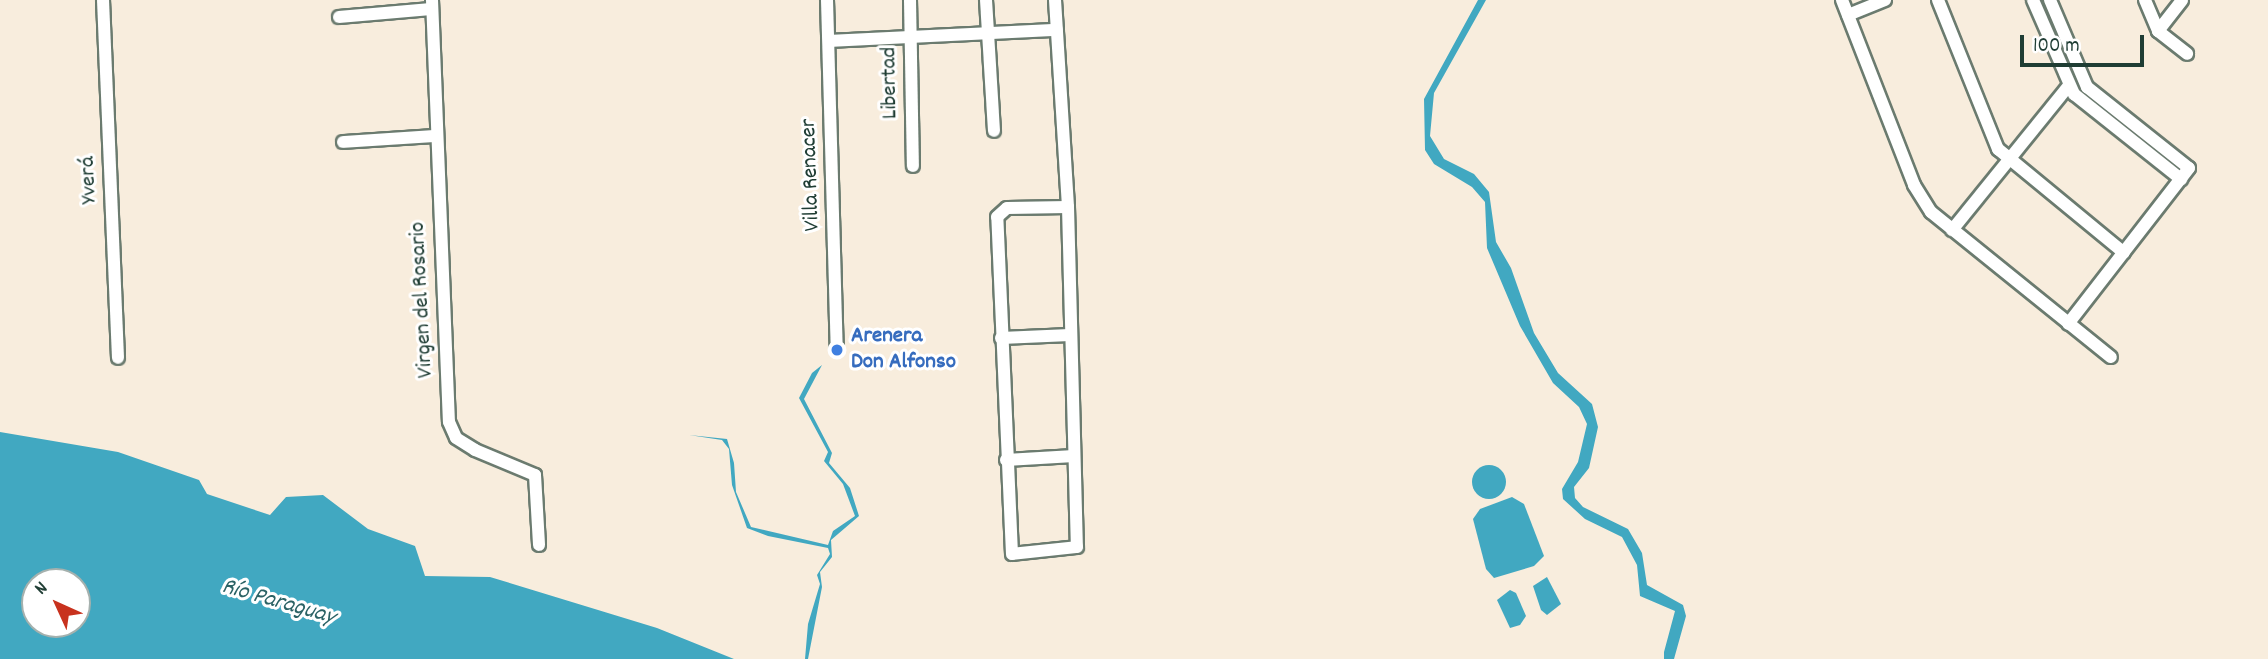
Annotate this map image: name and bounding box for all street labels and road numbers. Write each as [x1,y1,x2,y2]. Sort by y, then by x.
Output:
street label: Libertad [877,47,905,119]
street label: Villa Renacer [796,118,828,232]
street label: Yverá [75,155,105,205]
street label: Virgen del Rosario [405,221,441,379]

